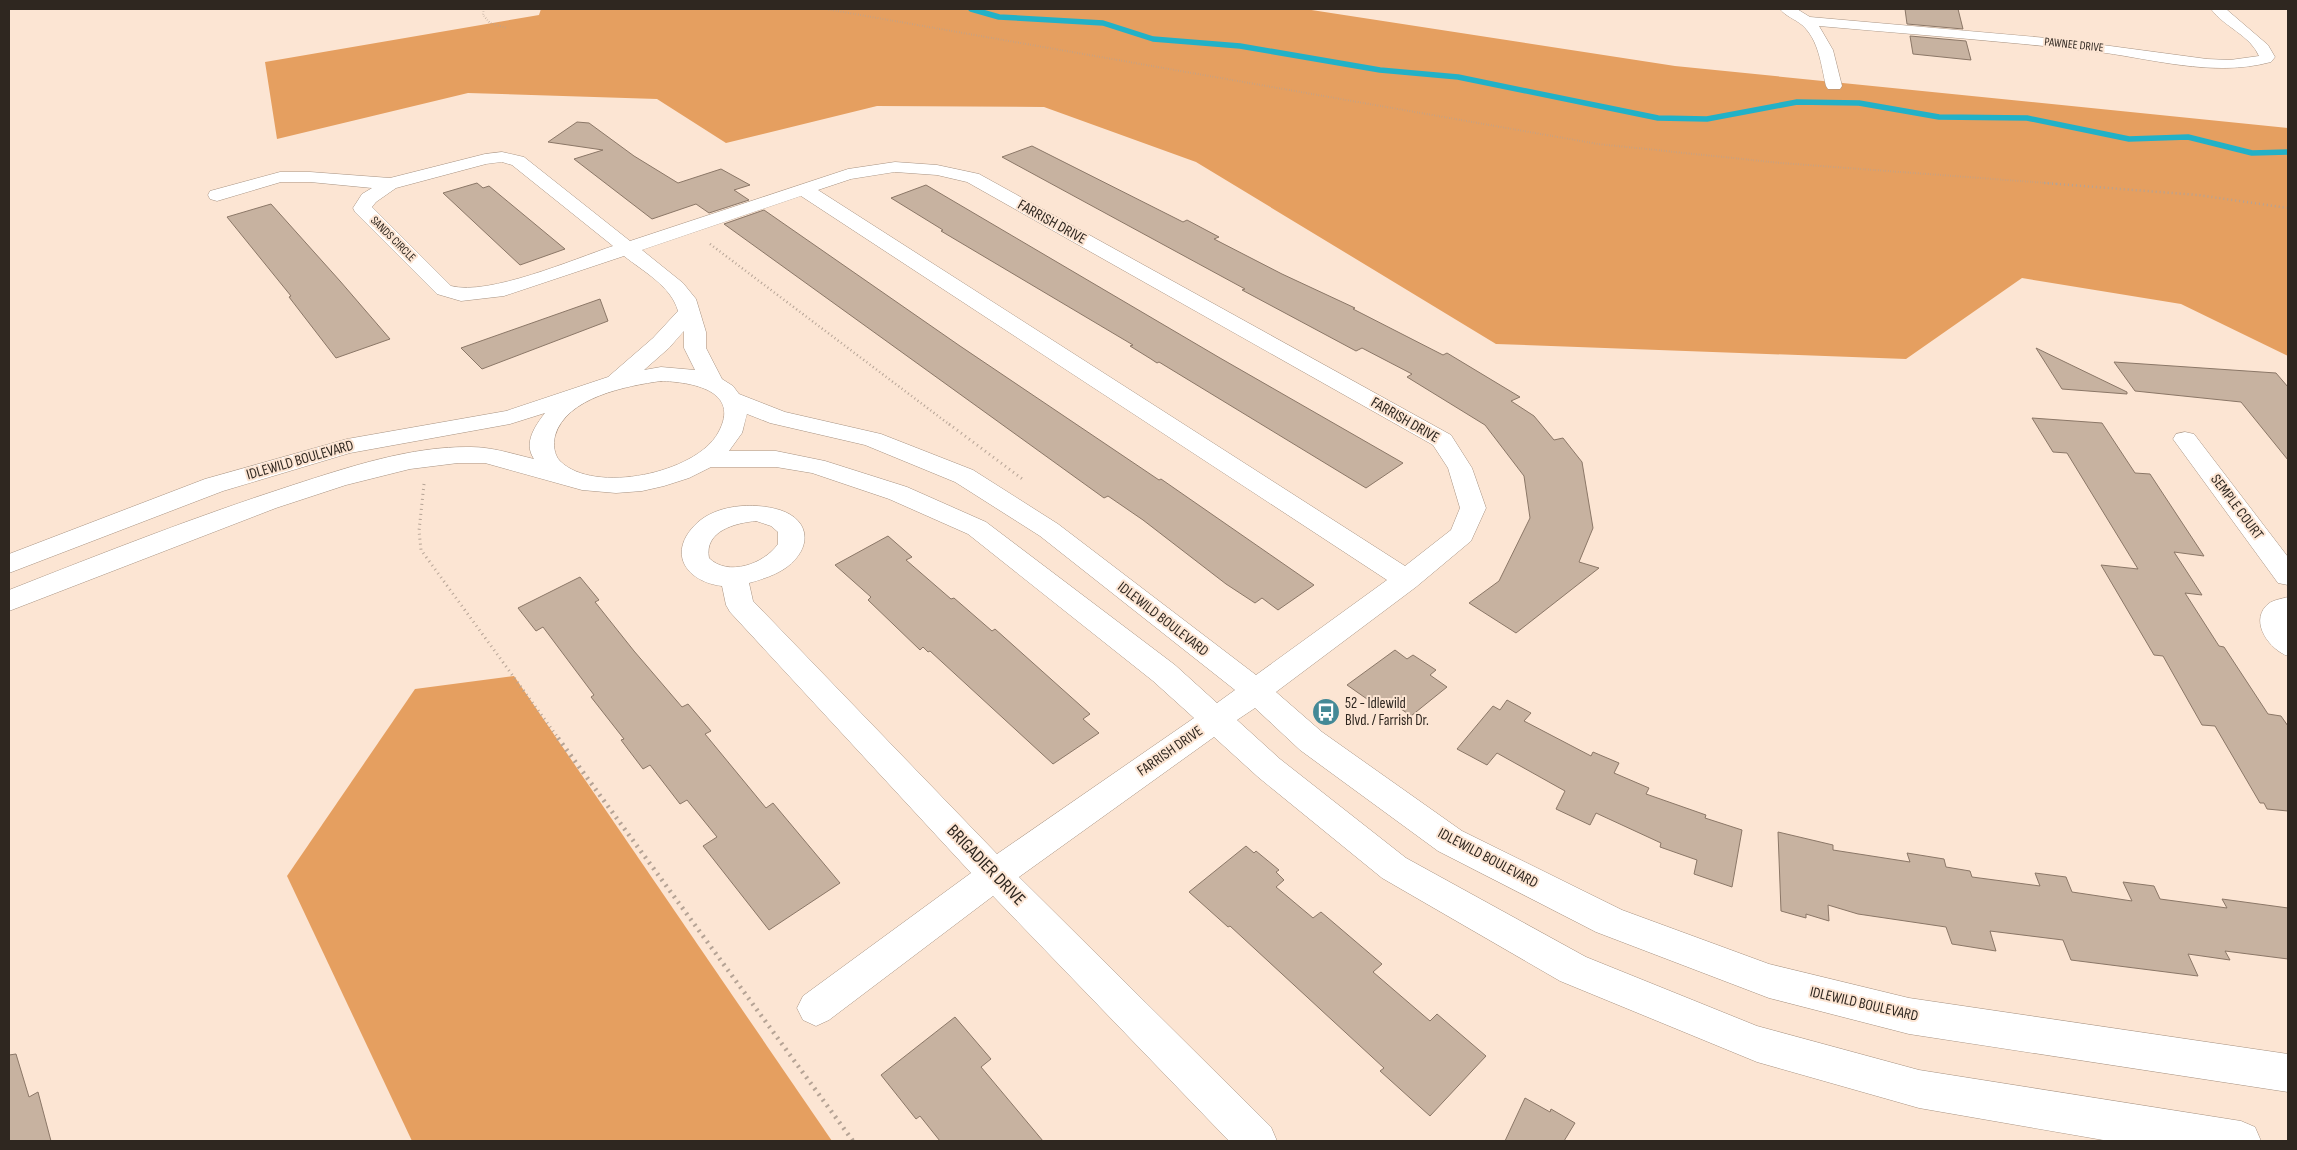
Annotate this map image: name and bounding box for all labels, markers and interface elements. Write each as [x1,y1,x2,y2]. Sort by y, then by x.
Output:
street label: PAWNEE DRIVE [2044,34,2104,56]
street label: FARRISH DRIVE [1014,195,1090,249]
street label: SANDS CIRCLE [367,213,419,265]
street label: FARRISH DRIVE [1368,393,1442,447]
street label: IDLEWILD BOULEVARD [244,436,356,484]
street label: SEMPLE COURT [2206,471,2268,543]
street label: IDLEWILD BOULEVARD [1114,577,1212,661]
place label: 52 - Idlewild Blvd. / Farrish Dr. [1345,694,1429,730]
bus stop icon: 52 - Idlewild Blvd. / Farrish Dr. [1311,697,1341,727]
street label: FARRISH DRIVE [1134,722,1206,780]
street label: BRIGADIER DRIVE [942,820,1030,910]
street label: IDLEWILD BOULEVARD [1435,824,1541,892]
street label: IDLEWILD BOULEVARD [1808,982,1920,1026]

